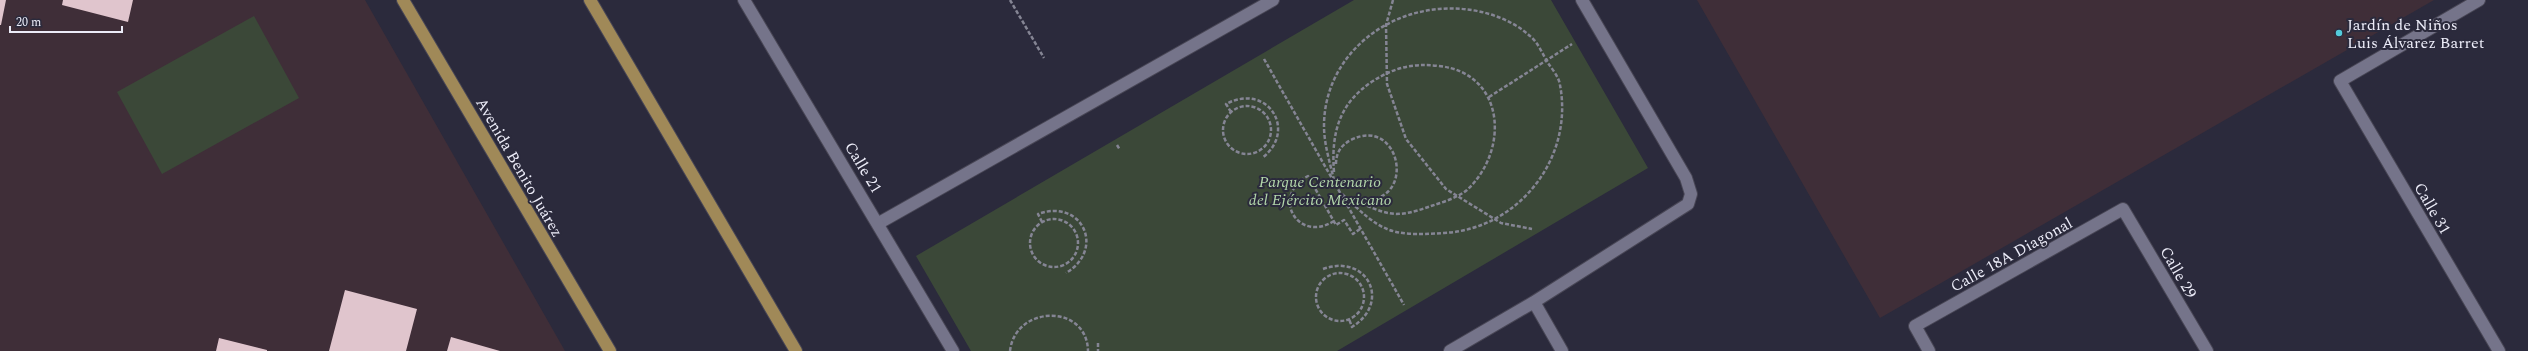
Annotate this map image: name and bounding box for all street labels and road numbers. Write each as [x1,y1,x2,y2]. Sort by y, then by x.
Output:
street label: Avenida Benito Juárez [469,93,569,242]
street label: Calle 21 [838,137,888,198]
street label: Calle 31 [2408,178,2457,239]
street label: Calle 18A Diagonal [1946,211,2077,298]
street label: Calle 29 [2154,242,2203,303]

